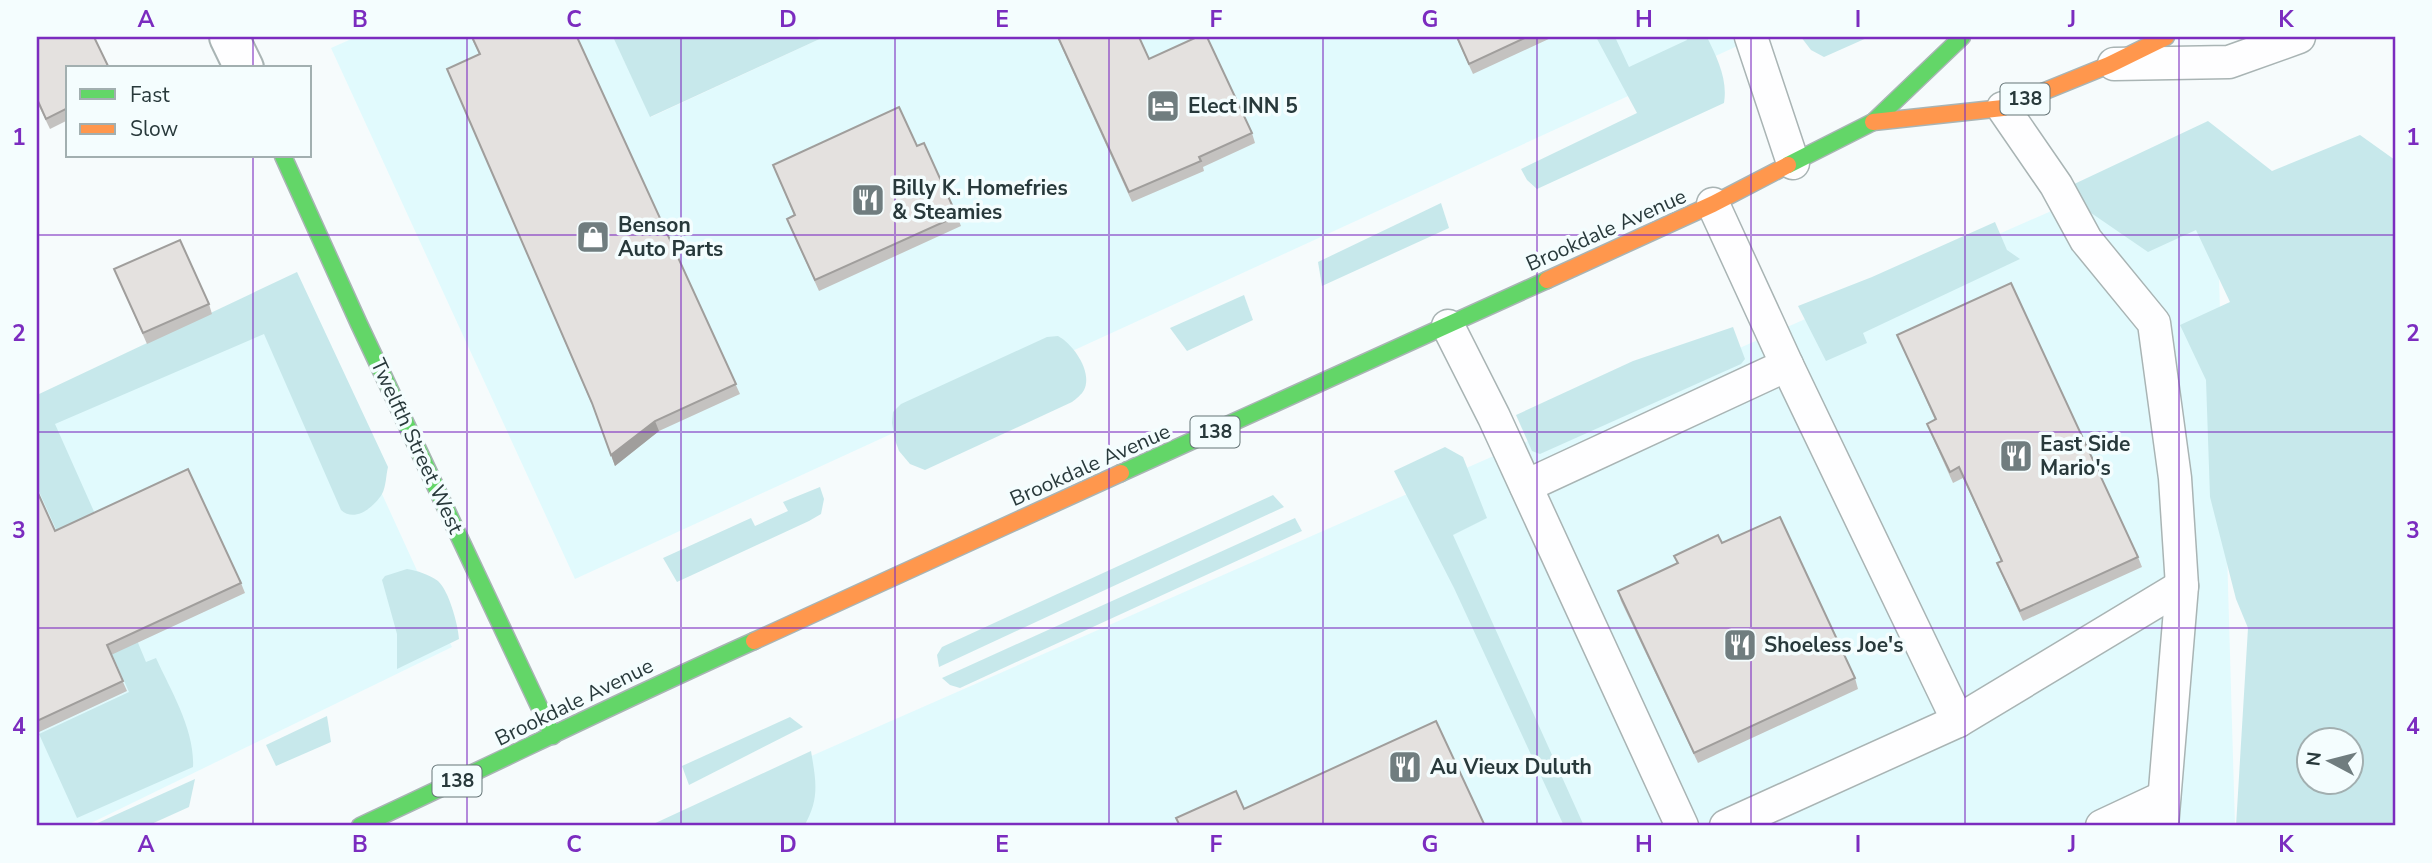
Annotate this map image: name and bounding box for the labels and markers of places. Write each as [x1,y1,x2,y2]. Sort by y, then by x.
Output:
hotel icon: Elect INN 5 [1144,87,1182,125]
place label: Elect INN 5 [1188,92,1298,120]
place label: Billy K. Homefries & Steamies [892,174,1068,226]
restaurant icon: Billy K. Homefries & Steamies [849,181,887,219]
place label: Benson Auto Parts [618,211,723,263]
shop icon: Benson Auto Parts [574,218,612,256]
place label: East Side Mario's [2040,430,2130,482]
restaurant icon: East Side Mario's [1997,437,2035,475]
restaurant icon: Shoeless Joe's [1721,626,1759,664]
place label: Shoeless Joe's [1764,631,1903,659]
restaurant icon: Au Vieux Duluth [1386,748,1424,786]
place label: Au Vieux Duluth [1430,753,1592,781]

